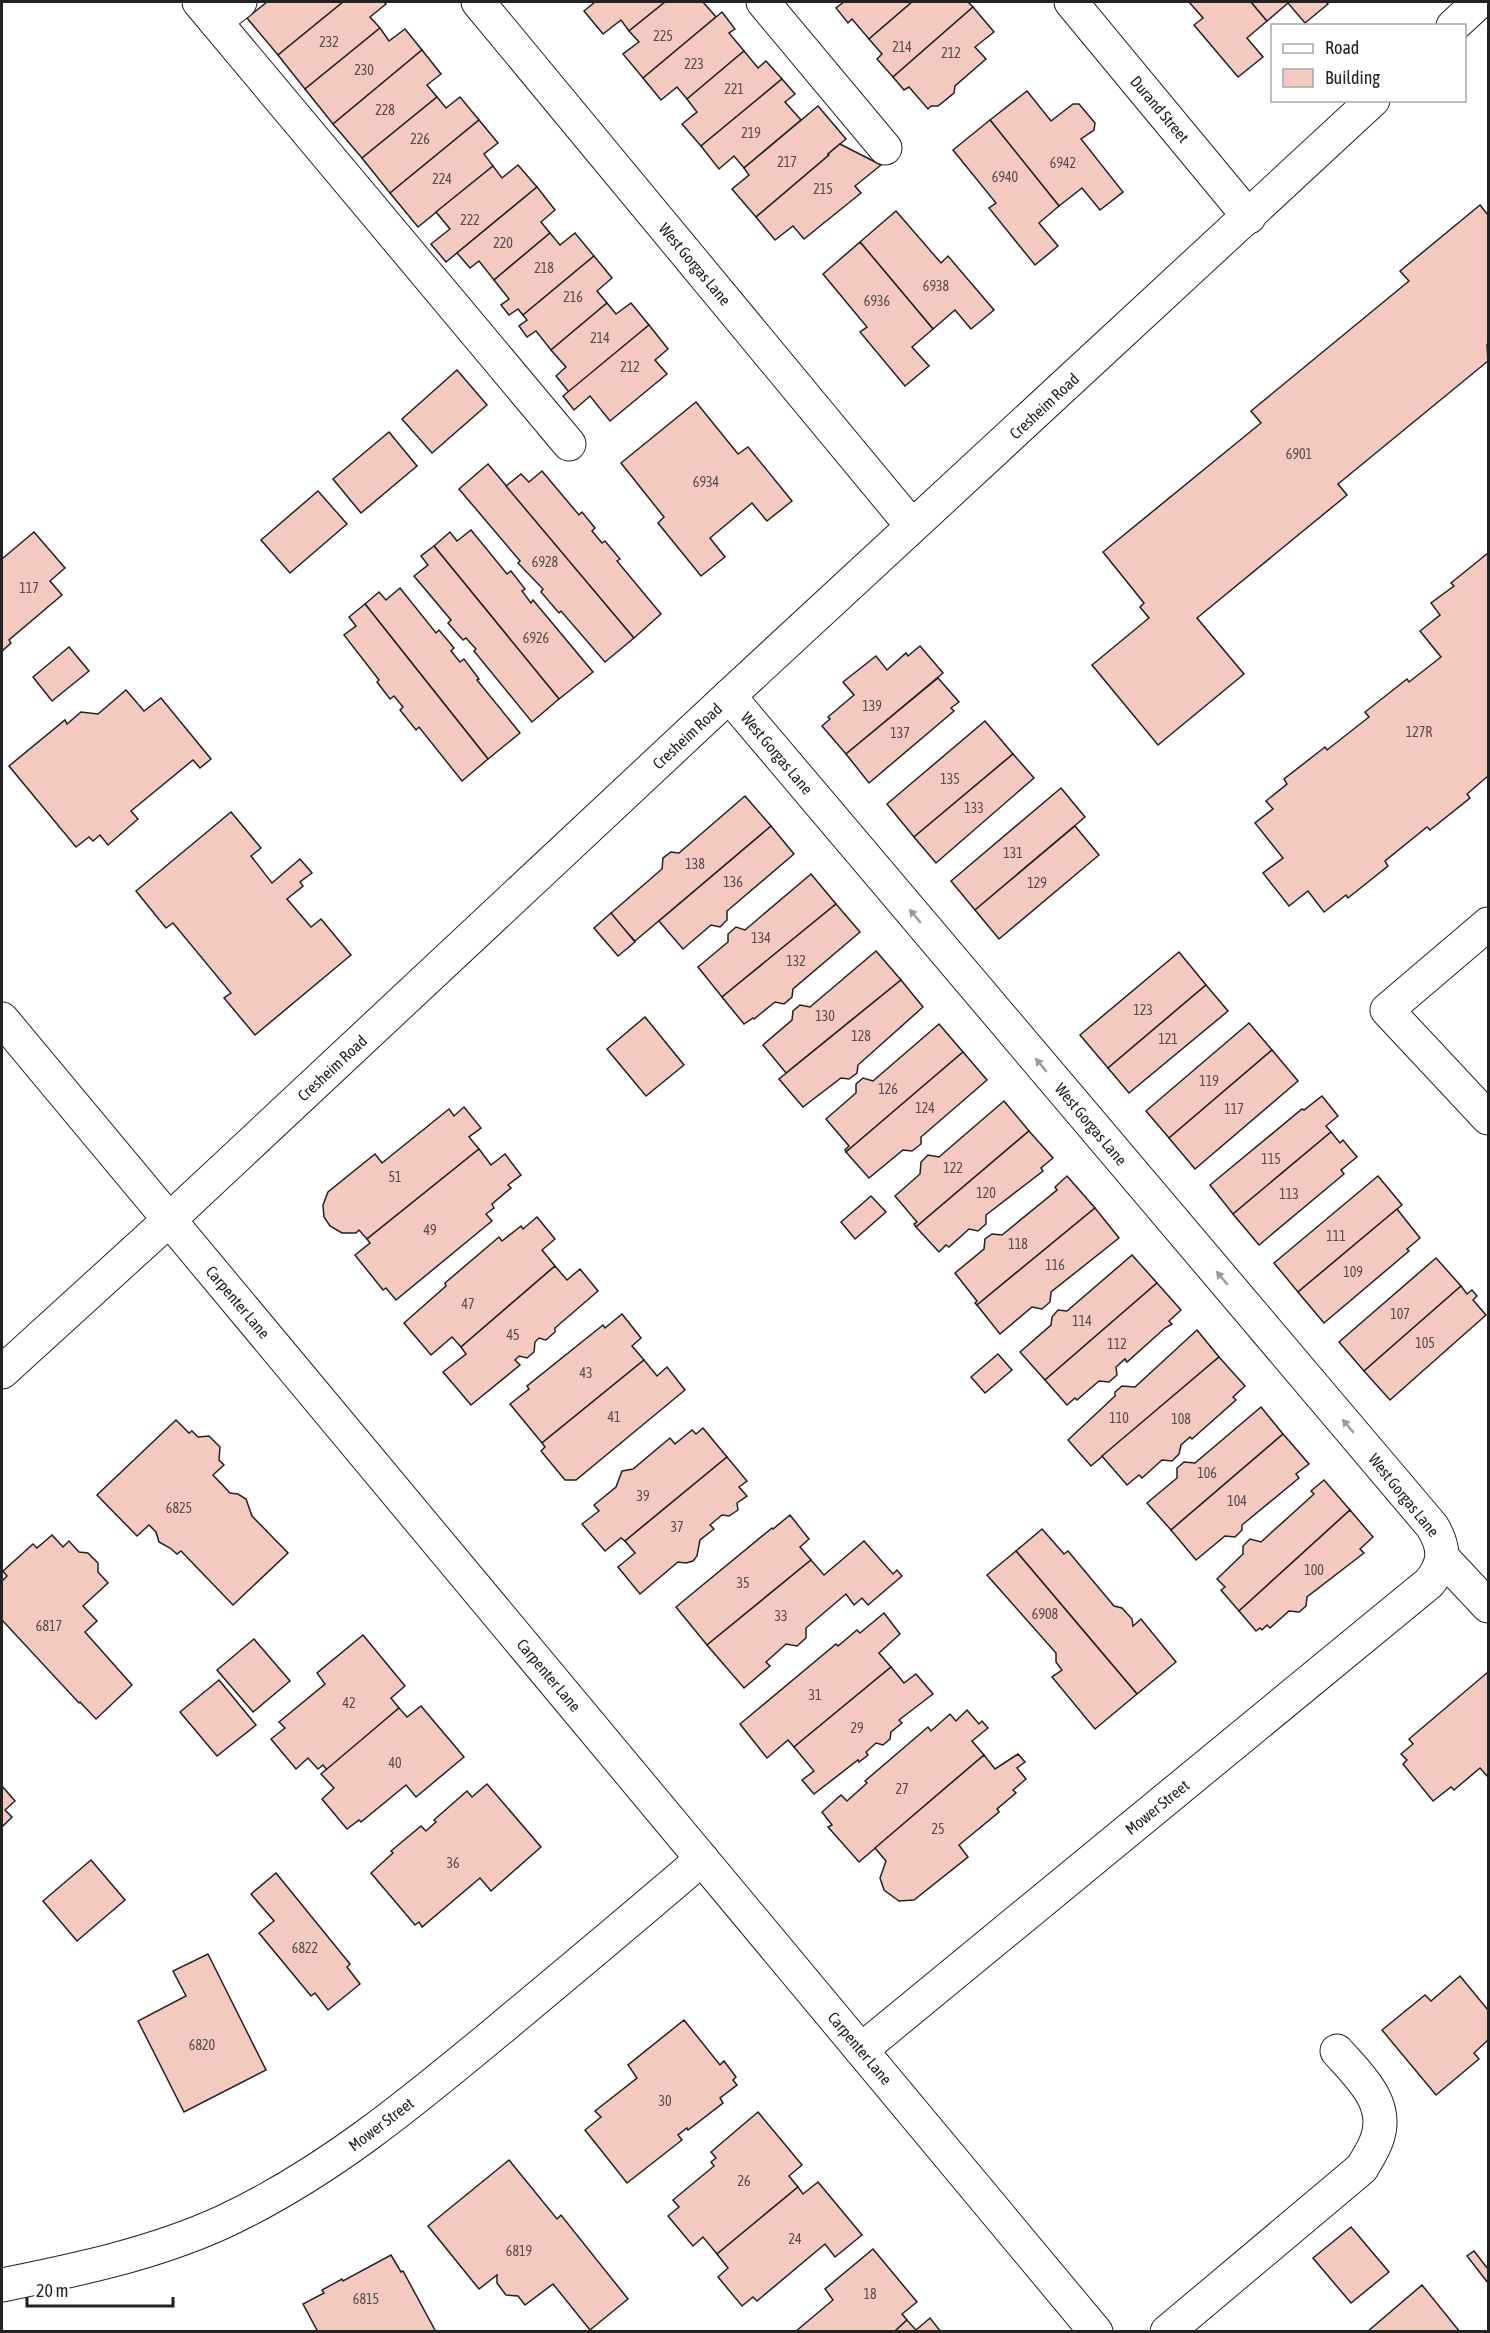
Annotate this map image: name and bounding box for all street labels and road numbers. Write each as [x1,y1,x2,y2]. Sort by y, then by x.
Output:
street label: Durand Street [1127,72,1193,146]
street label: West Gorgas Lane [655,219,735,309]
street label: Cresheim Road [1006,369,1082,443]
street label: Cresheim Road [649,699,725,773]
street label: West Gorgas Lane [737,708,817,798]
street label: Cresheim Road [294,1031,370,1105]
street label: West Gorgas Lane [1051,1079,1131,1169]
street label: Carpenter Lane [202,1262,274,1343]
street label: West Gorgas Lane [1364,1450,1443,1541]
street label: Carpenter Lane [513,1635,585,1716]
street label: Mower Street [1122,1776,1193,1838]
street label: Carpenter Lane [824,2008,896,2089]
street label: Mower Street [345,2093,417,2154]

